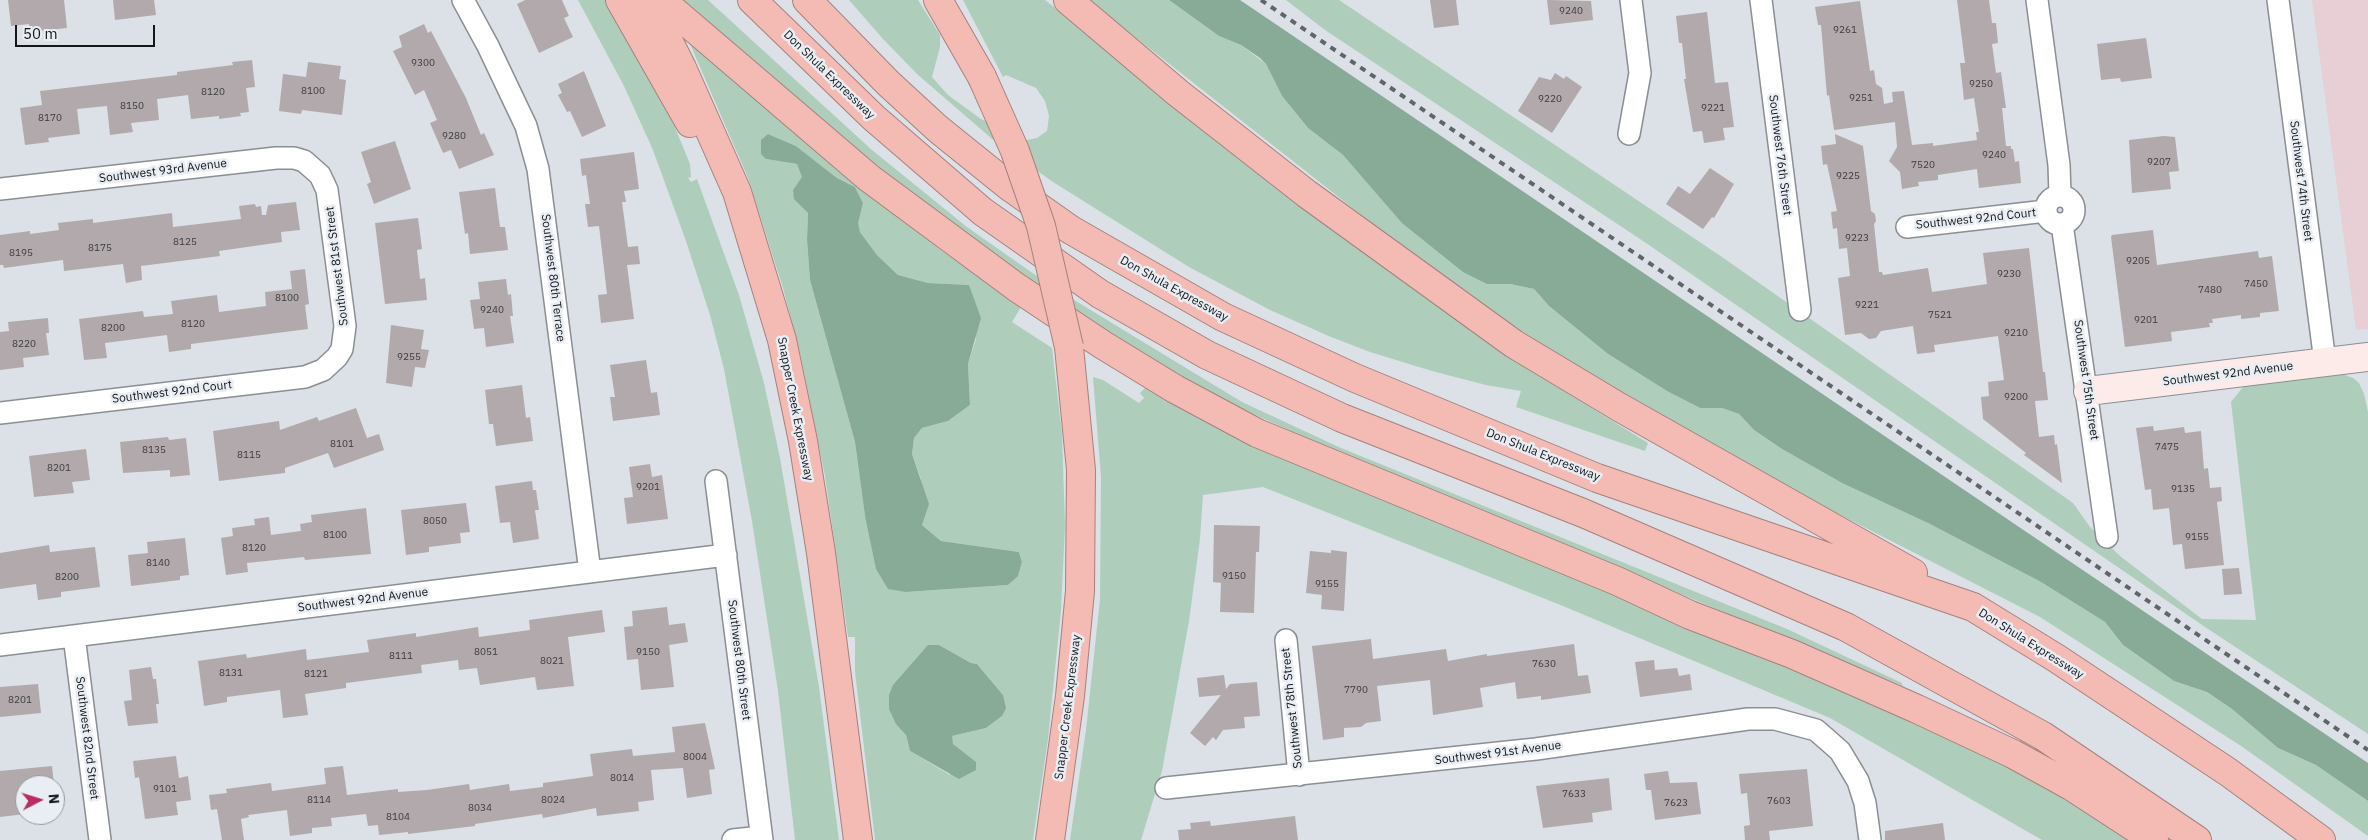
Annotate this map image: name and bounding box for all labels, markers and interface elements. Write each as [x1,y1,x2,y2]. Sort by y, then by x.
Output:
house number: 9240 [1559,5,1583,17]
scale bar [18,15,158,47]
text: 50 m [23,24,58,43]
house number: 9261 [1833,24,1857,36]
street label: Don Shula Expressway [780,28,878,122]
house number: 9300 [411,57,435,69]
house number: 9250 [1969,78,1993,90]
house number: 8100 [301,85,325,97]
house number: 8120 [201,86,225,98]
house number: 9251 [1849,92,1873,104]
house number: 9220 [1538,93,1562,105]
street label: Southwest 76th Street [1765,94,1795,216]
house number: 8150 [120,100,144,112]
house number: 9221 [1701,102,1725,114]
house number: 8170 [38,112,62,124]
street label: Southwest 74th Street [2286,120,2316,242]
house number: 9280 [442,130,466,142]
house number: 9240 [1982,149,2006,161]
street label: Southwest 93rd Avenue [98,156,228,186]
house number: 9207 [2147,156,2171,168]
house number: 7520 [1911,159,1935,171]
house number: 9225 [1836,170,1860,182]
street label: Southwest 81st Street [323,205,351,327]
street label: Southwest 92nd Court [1915,206,2037,232]
street label: Southwest 80th Terrace [538,213,568,343]
house number: 9223 [1845,232,1869,244]
house number: 8125 [173,236,197,248]
house number: 8175 [88,242,112,254]
house number: 8195 [9,247,33,259]
street label: Don Shula Expressway [1117,253,1231,325]
house number: 9205 [2126,255,2150,267]
house number: 9230 [1997,268,2021,280]
house number: 7450 [2244,278,2268,290]
house number: 7480 [2198,284,2222,296]
house number: 8100 [275,292,299,304]
house number: 9221 [1855,299,1879,311]
house number: 9240 [480,304,504,316]
house number: 7521 [1928,309,1952,321]
house number: 9201 [2134,314,2158,326]
house number: 8120 [181,318,205,330]
street label: Southwest 75th Street [2070,319,2102,441]
house number: 8200 [101,322,125,334]
house number: 9210 [2004,327,2028,339]
street label: Snapper Creek Expressway [774,336,816,482]
house number: 8220 [12,338,36,350]
house number: 9255 [397,351,421,363]
street label: Southwest 92nd Avenue [2162,359,2294,389]
street label: Southwest 92nd Court [111,377,233,407]
house number: 9200 [2004,391,2028,403]
street label: Don Shula Expressway [1484,426,1602,484]
house number: 8101 [330,438,354,450]
house number: 7475 [2155,441,2179,453]
house number: 8135 [142,444,166,456]
house number: 8115 [237,449,261,461]
house number: 8201 [47,462,71,474]
house number: 9201 [636,481,660,493]
house number: 9135 [2171,483,2195,495]
house number: 8050 [423,515,447,527]
house number: 8100 [323,529,347,541]
house number: 9155 [2185,531,2209,543]
house number: 8120 [242,542,266,554]
house number: 8140 [146,557,170,569]
house number: 9150 [1222,570,1246,582]
house number: 8200 [55,571,79,583]
house number: 9155 [1315,578,1339,590]
street label: Southwest 92nd Avenue [297,585,429,615]
street label: Southwest 80th Street [724,599,754,721]
street label: Don Shula Expressway [1976,606,2086,682]
street label: Snapper Creek Expressway [1052,634,1084,780]
house number: 8051 [474,646,498,658]
house number: 9150 [636,646,660,658]
street label: Southwest 78th Street [1279,647,1305,769]
house number: 8111 [389,650,413,662]
house number: 8021 [540,655,564,667]
house number: 7630 [1532,658,1556,670]
house number: 8131 [219,667,243,679]
house number: 8121 [304,668,328,680]
street label: Southwest 82nd Street [72,676,102,800]
house number: 7790 [1344,684,1368,696]
house number: 8201 [8,694,32,706]
street label: Southwest 91st Avenue [1434,738,1562,768]
house number: 8004 [683,751,707,763]
house number: 8014 [610,772,634,784]
north arrow [15,775,65,825]
house number: 9101 [153,783,177,795]
house number: 7633 [1562,788,1586,800]
text: N [45,793,63,805]
house number: 8114 [307,794,331,806]
house number: 8024 [541,794,565,806]
house number: 7603 [1767,795,1791,807]
house number: 7623 [1664,797,1688,809]
house number: 8034 [468,802,492,814]
house number: 8104 [386,811,410,823]

